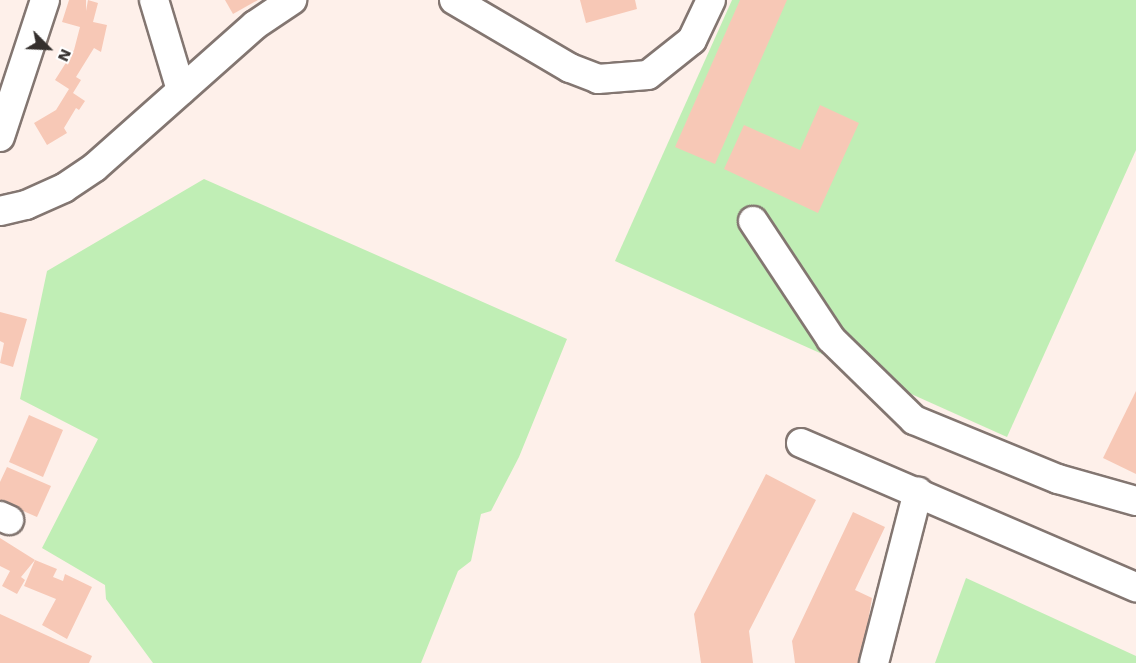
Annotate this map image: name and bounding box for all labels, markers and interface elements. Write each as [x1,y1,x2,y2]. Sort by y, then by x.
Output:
north arrow [18,18,78,78]
text: N [54,46,76,65]

